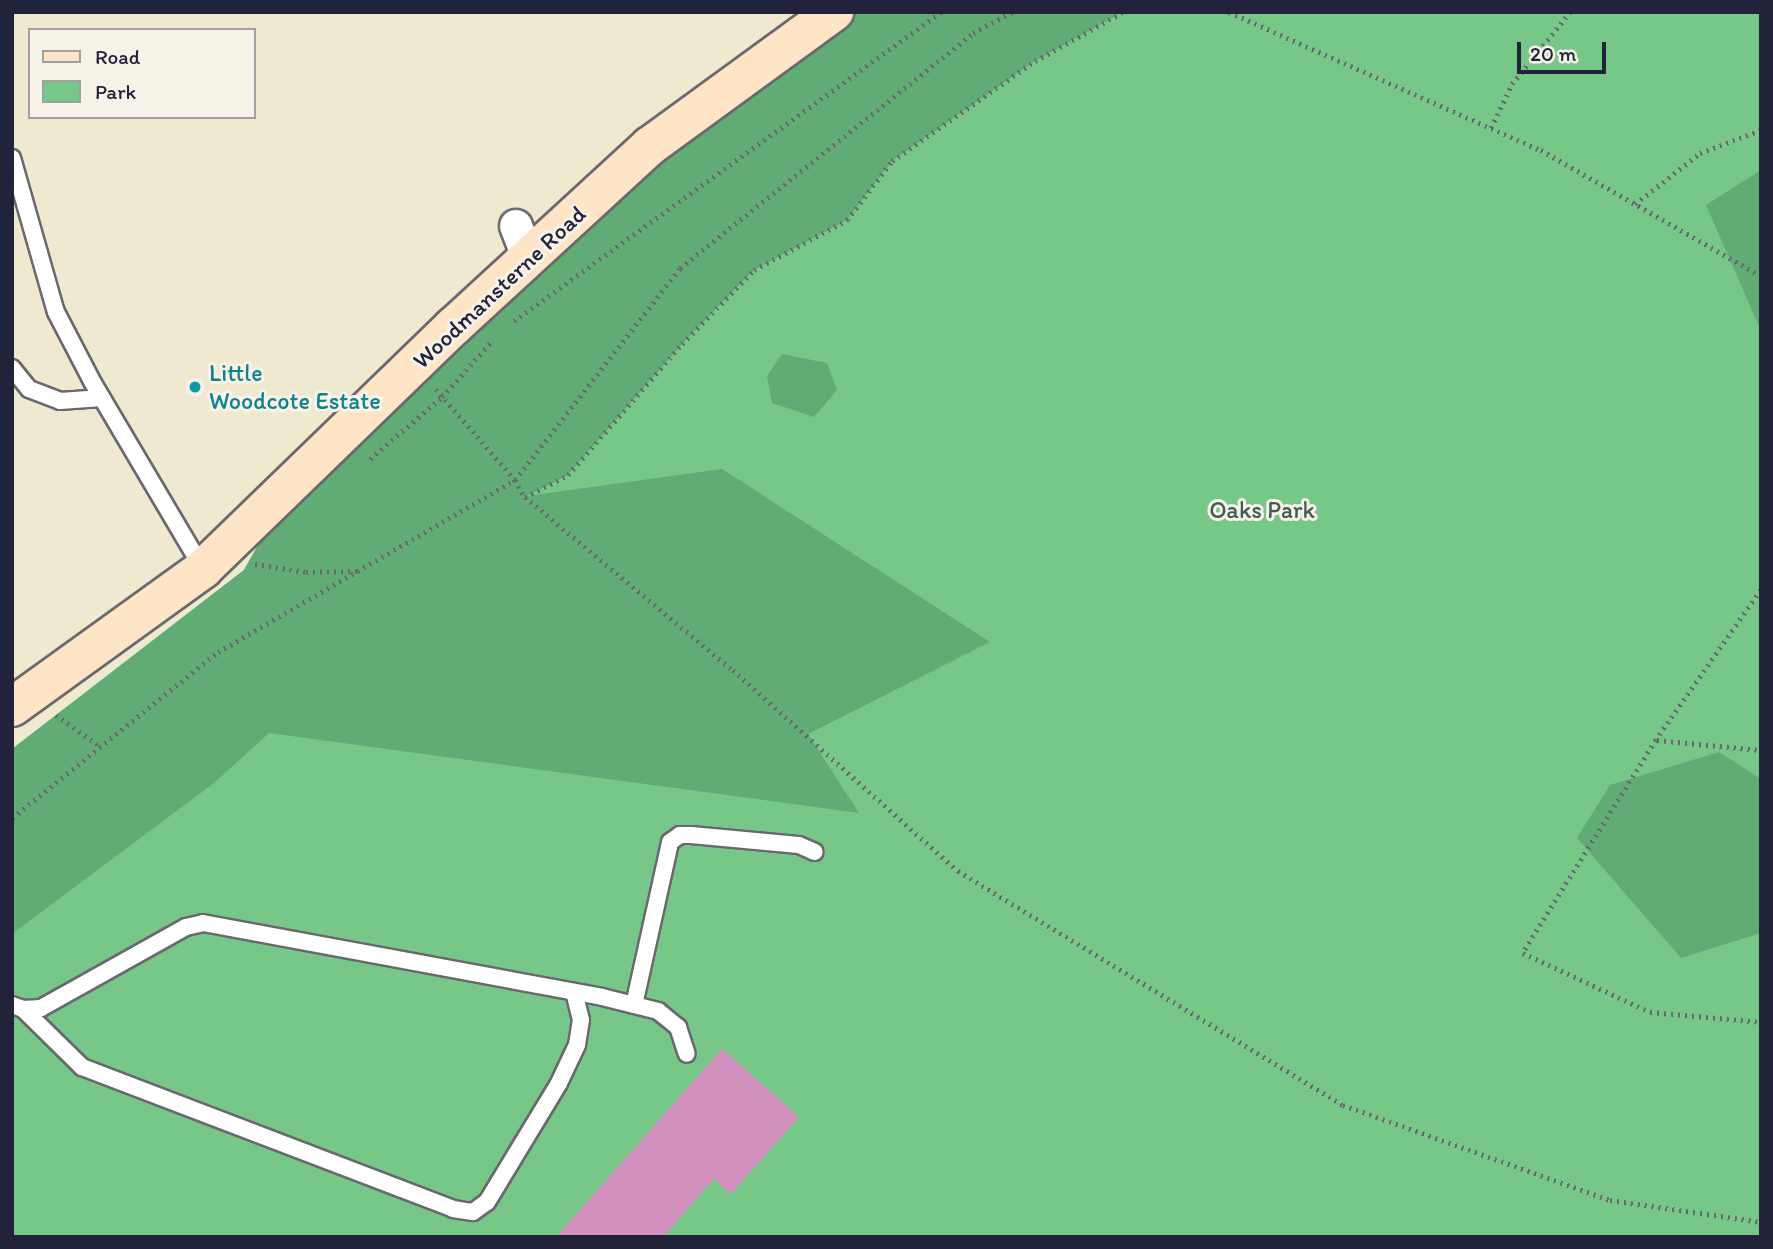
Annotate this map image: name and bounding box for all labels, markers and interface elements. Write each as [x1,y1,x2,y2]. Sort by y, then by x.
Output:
legend [28,28,256,119]
scale bar [1521,28,1610,72]
text: 20 m [1530,41,1576,66]
text: Road [95,44,140,69]
text: Park [95,79,136,104]
street label: Woodmansterne Road [407,200,591,374]
place label: Little Woodcote Estate [209,359,381,415]
marker: Little Woodcote Estate [187,379,203,395]
park label: Oaks Park [1209,496,1315,524]

